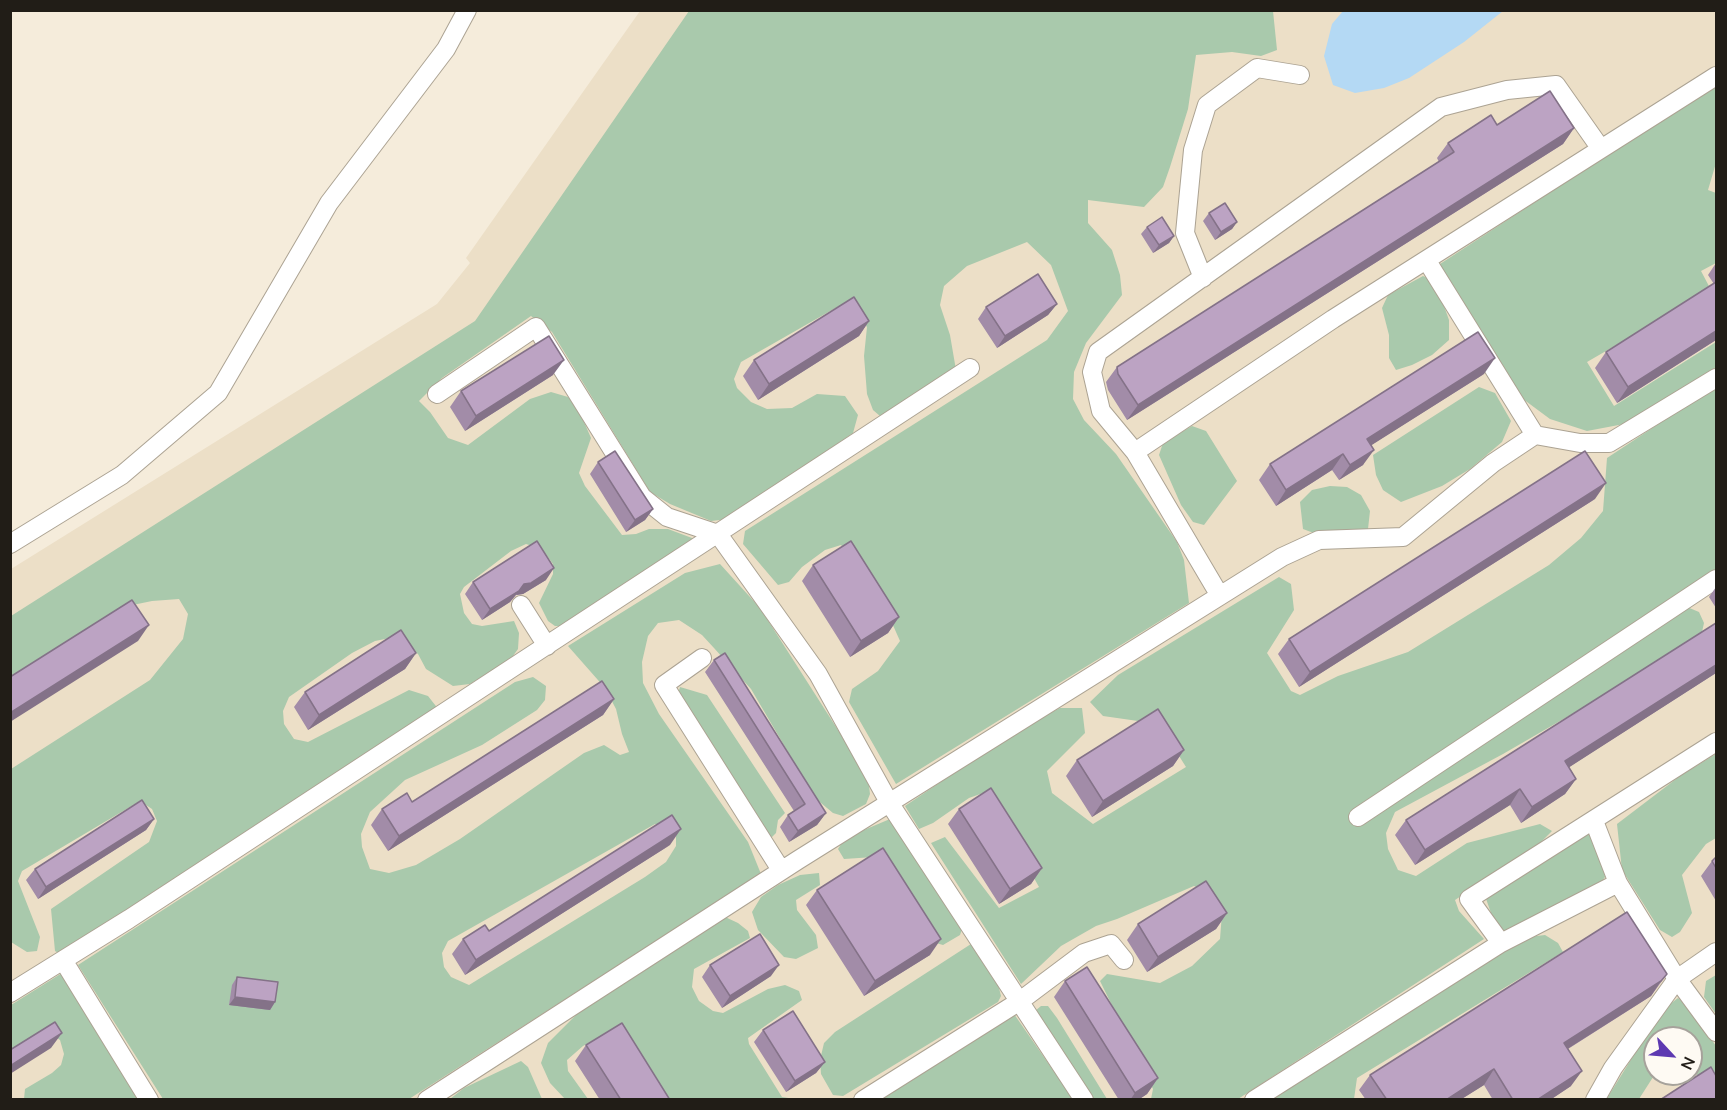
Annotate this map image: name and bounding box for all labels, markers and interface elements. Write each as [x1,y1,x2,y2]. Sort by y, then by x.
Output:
north arrow [1643,1026,1703,1086]
text: N [1675,1053,1700,1073]

